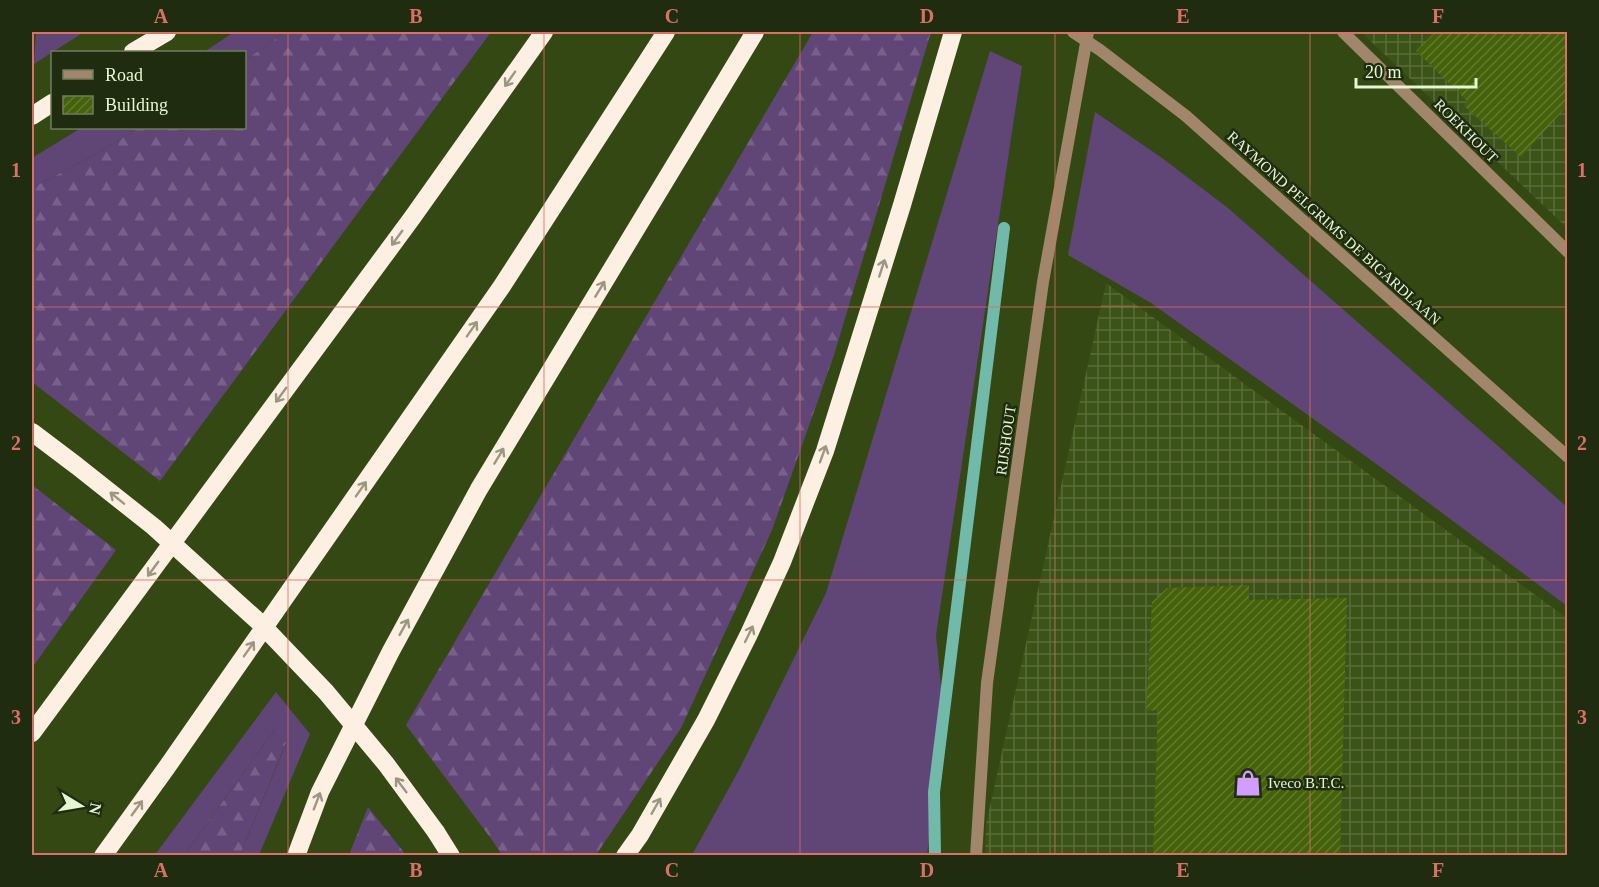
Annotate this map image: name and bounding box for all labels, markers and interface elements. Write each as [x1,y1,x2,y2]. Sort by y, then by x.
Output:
text: A [154,5,169,27]
text: B [409,5,423,27]
text: C [665,5,679,27]
text: D [920,5,934,27]
text: E [1176,5,1190,27]
text: F [1432,5,1444,27]
legend [51,51,246,129]
scale bar [1356,51,1476,89]
text: 20 m [1365,62,1402,82]
text: Road [105,65,143,85]
one-way arrow [504,71,516,87]
text: Building [105,95,168,115]
street label: ROEKHOUT [1431,96,1501,166]
street label: RAYMOND PELGRIMS DE BIGARDLAAN [1224,128,1444,328]
text: 1 [11,159,21,181]
text: 1 [1577,159,1587,181]
one-way arrow [391,230,404,246]
one-way arrow [877,259,888,278]
one-way arrow [594,281,606,298]
one-way arrow [466,321,478,337]
one-way arrow [275,386,287,402]
street label: RIJSHOUT [993,404,1019,476]
text: 2 [11,432,21,454]
text: 2 [1577,432,1587,454]
one-way arrow [818,445,829,464]
one-way arrow [493,448,505,465]
one-way arrow [355,481,367,497]
one-way arrow [109,491,125,504]
one-way arrow [147,560,159,576]
one-way arrow [398,619,410,636]
one-way arrow [743,626,755,644]
one-way arrow [243,641,255,657]
text: 3 [11,706,21,728]
text: 3 [1577,706,1587,728]
shop icon: Iveco B.T.C. [1233,768,1263,798]
place label: Iveco B.T.C. [1268,775,1344,791]
north arrow [51,776,111,836]
one-way arrow [395,777,407,793]
one-way arrow [312,792,323,811]
one-way arrow [650,798,662,815]
text: N [86,801,105,816]
one-way arrow [131,801,143,817]
text: A [154,859,169,881]
text: B [409,859,423,881]
text: C [665,859,679,881]
text: D [920,859,934,881]
text: E [1176,859,1190,881]
text: F [1432,859,1444,881]

